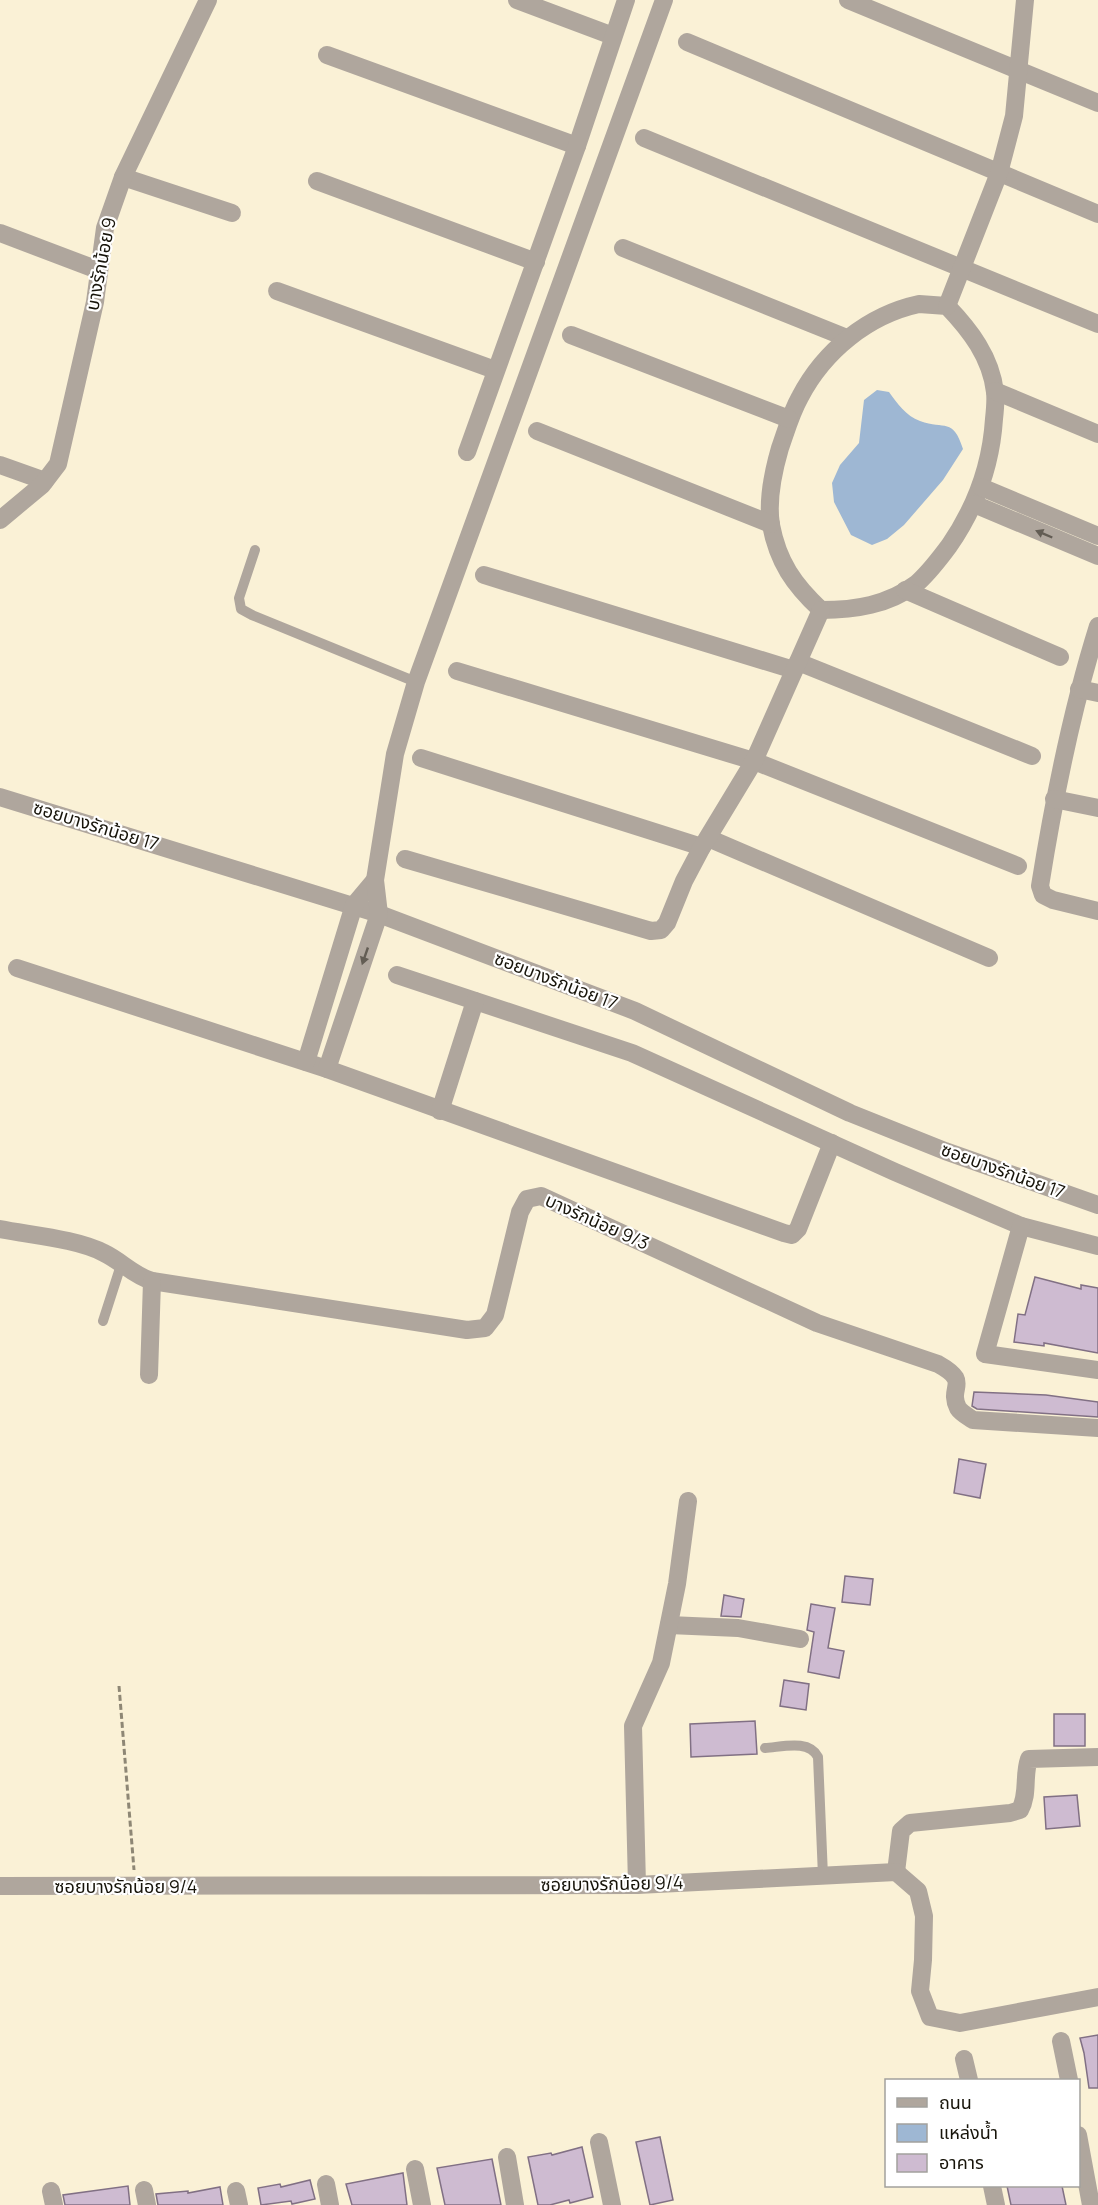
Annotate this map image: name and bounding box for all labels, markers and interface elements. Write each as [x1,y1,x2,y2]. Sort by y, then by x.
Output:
street label: บางรักน้อย 9 [79,215,121,312]
one-way arrow [1035,528,1053,538]
street label: ซอยบางรักน้อย 17 [31,795,162,856]
street label: ซอยบางรักน้อย 17 [491,946,621,1015]
one-way arrow [360,948,369,966]
street label: ซอยบางรักน้อย 17 [938,1137,1069,1204]
street label: บางรักน้อย 9/3 [542,1188,653,1255]
street label: ซอยบางรักน้อย 9/4 [540,1870,684,1896]
street label: ซอยบางรักน้อย 9/4 [55,1874,197,1898]
legend [885,2079,1080,2187]
text: ถนน [939,2090,972,2114]
text: แหล่งน้ำ [939,2120,998,2144]
text: อาคาร [939,2150,984,2174]

